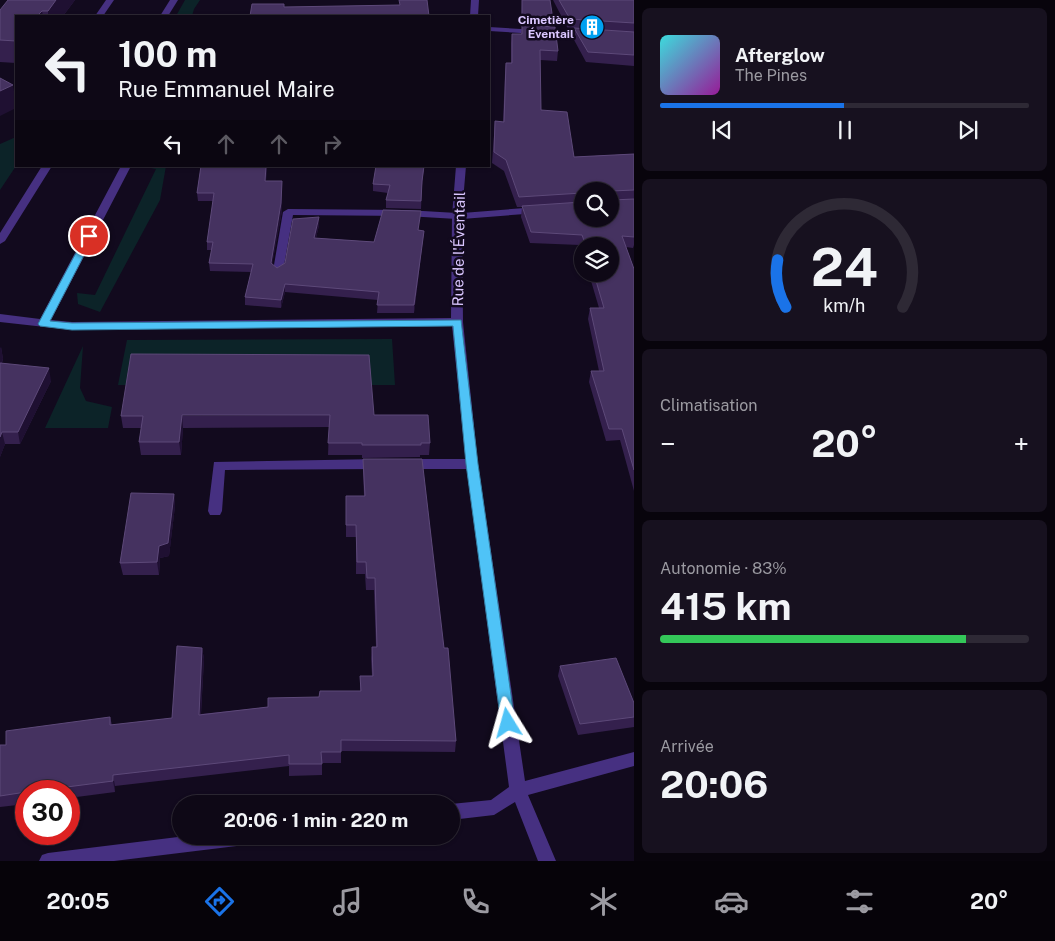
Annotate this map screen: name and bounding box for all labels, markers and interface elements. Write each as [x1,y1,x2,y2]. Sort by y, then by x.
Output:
place label: Cimetière Éventail [518,13,574,41]
building icon: Cimetière Éventail [579,14,605,40]
text: 100 m [118,34,217,75]
icon: left [35,35,100,100]
text: Afterglow [735,44,825,66]
text: The Pines [735,66,807,85]
text: Rue Emmanuel Maire [118,76,335,102]
icon: previous [708,116,736,144]
icon: pause [831,116,859,144]
icon: next [954,116,982,144]
icon: left [159,130,187,158]
icon: ahead [212,130,240,158]
icon: ahead [265,130,293,158]
icon: right [318,130,346,158]
map controls [574,182,619,282]
button: search [574,182,619,227]
street label: Rue de l'Éventail [449,191,468,307]
pin [68,215,110,257]
icon: arrive [75,222,103,250]
button: layers [574,237,619,282]
text: 24 [811,237,878,298]
text: km/h [823,295,866,316]
text: Climatisation [660,396,757,415]
text: 20° [811,421,878,466]
text: − [660,427,676,460]
text: + [1013,427,1029,460]
text: Autonomie · 83% [660,559,787,578]
text: 415 km [660,584,791,629]
position arrow [481,696,533,748]
text: Arrivée [660,737,714,756]
text: 20:06 [660,762,768,807]
speed limit sign: 30 [15,780,80,845]
text: 20:06 · 1 min · 220 m [224,809,408,831]
icon: directions [202,884,237,919]
icon: music [330,884,365,919]
icon: phone [458,884,493,919]
icon: climate [586,884,621,919]
icon: car [714,884,749,919]
icon: filters [842,884,877,919]
text: 20:05 [46,888,110,914]
text: 20° [970,888,1008,914]

